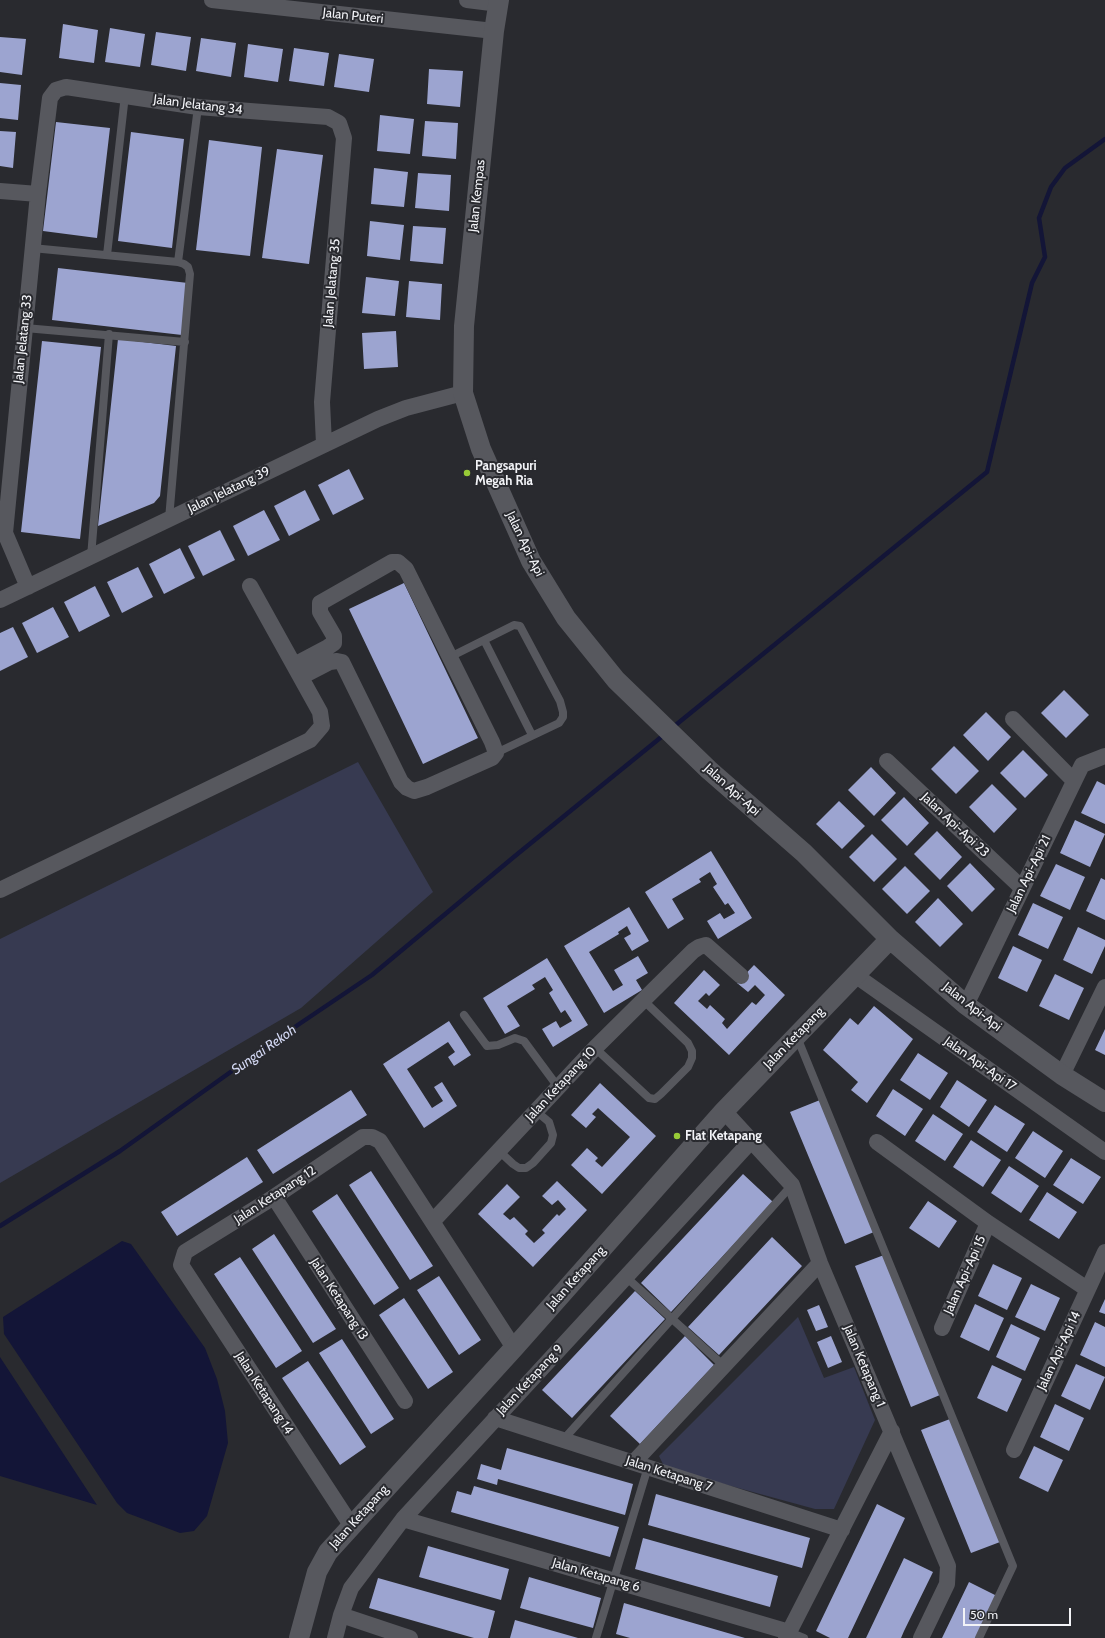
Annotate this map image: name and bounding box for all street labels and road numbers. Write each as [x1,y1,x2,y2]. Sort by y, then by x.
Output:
street label: Jalan Puteri [322,5,384,27]
street label: Jalan Jelatang 34 [153,92,243,118]
street label: Jalan Kempas [465,159,489,233]
street label: Jalan Jelatang 35 [320,238,344,328]
street label: Jalan Jelatang 33 [11,294,35,384]
street label: Jalan Jelatang 39 [185,463,273,517]
street label: Jalan Api-Api [503,509,547,579]
street label: Jalan Api-Api [701,761,763,819]
street label: Jalan Api-Api 23 [918,790,992,860]
street label: Jalan Api-Api 21 [1003,833,1055,915]
street label: Jalan Api-Api [939,979,1005,1035]
street label: Jalan Ketapang [760,1004,828,1072]
street label: Jalan Api-Api 17 [941,1033,1019,1095]
street label: Jalan Ketapang 10 [522,1043,600,1125]
street label: Jalan Ketapang 12 [231,1163,319,1227]
street label: Jalan Api-Api 15 [941,1233,989,1317]
street label: Jalan Ketapang [543,1243,609,1313]
street label: Jalan Ketapang 13 [307,1255,371,1343]
street label: Jalan Api-Api 14 [1034,1309,1084,1393]
street label: Jalan Ketapang 1 [840,1323,888,1409]
street label: Jalan Ketapang 9 [493,1342,567,1418]
street label: Jalan Ketapang 14 [232,1349,296,1437]
street label: Jalan Ketapang 7 [624,1453,714,1495]
street label: Jalan Ketapang [326,1482,392,1552]
street label: Jalan Ketapang 6 [550,1555,642,1595]

